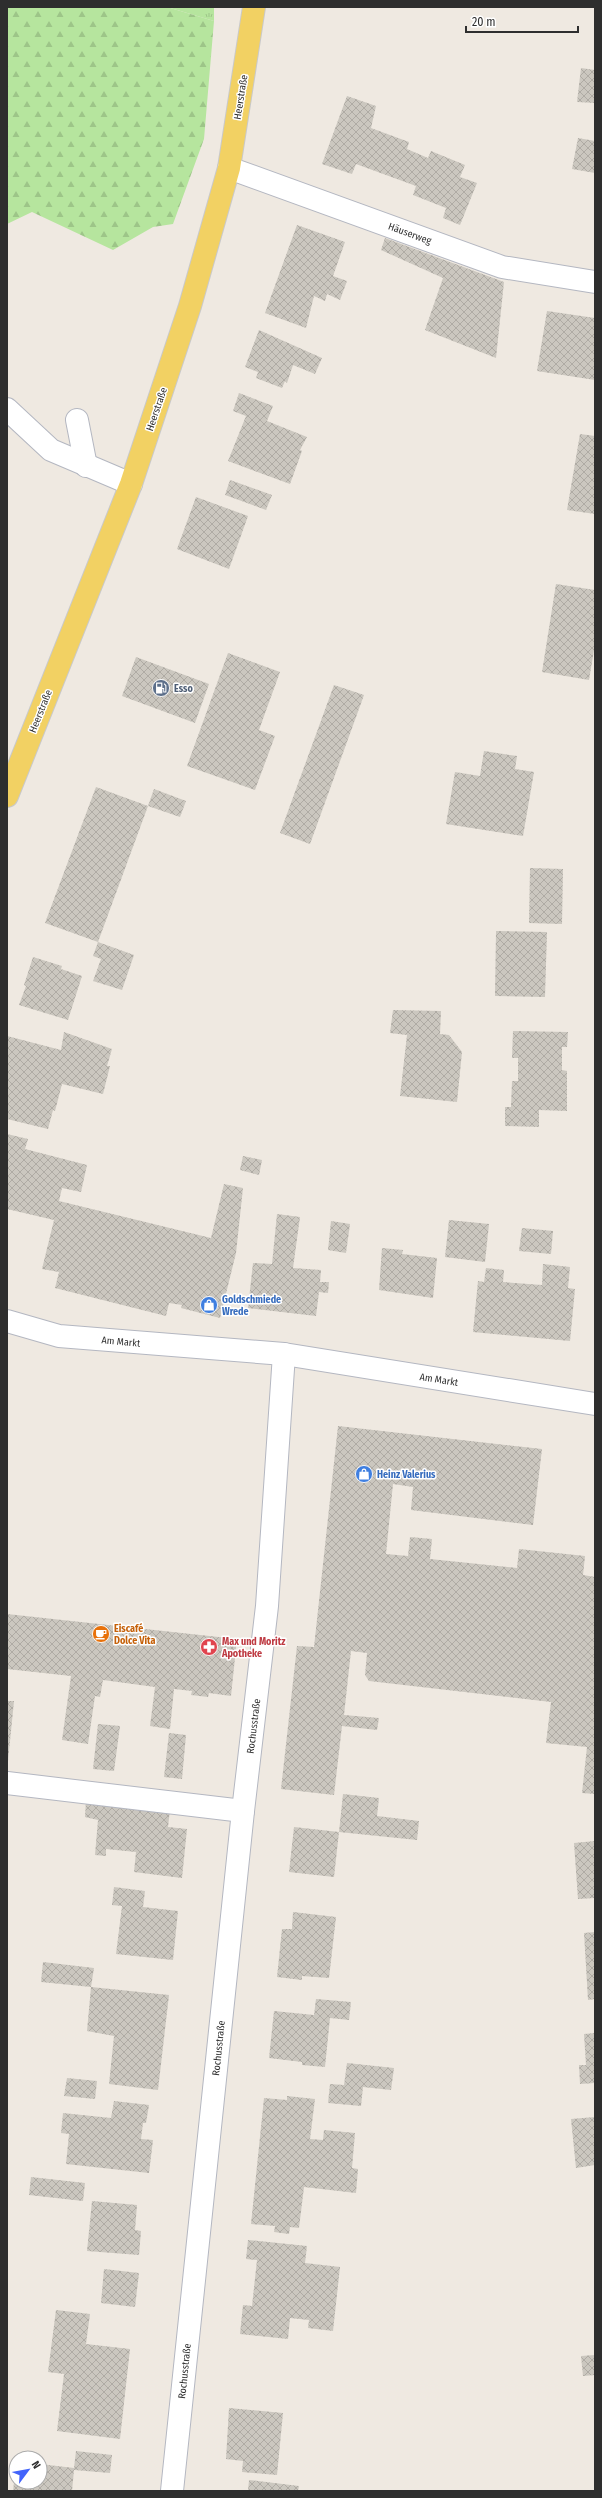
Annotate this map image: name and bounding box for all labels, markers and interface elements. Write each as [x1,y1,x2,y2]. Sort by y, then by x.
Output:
scale bar [466,8,578,34]
text: 20 m [472,15,496,29]
street label: Heerstraße [232,74,250,120]
street label: Häuserweg [386,221,433,247]
street label: Heerstraße [144,386,170,433]
fuel station icon: Esso [151,678,171,698]
place label: Esso [174,683,193,695]
street label: Heerstraße [27,688,55,735]
place label: Goldschmiede Wrede [222,1294,281,1318]
shop icon: Goldschmiede Wrede [199,1295,219,1315]
street label: Am Markt [101,1334,141,1350]
street label: Am Markt [419,1371,460,1389]
shop icon: Heinz Valerius [354,1464,374,1484]
place label: Heinz Valerius [377,1469,436,1481]
place label: Eiscafé Dolce Vita [114,1622,156,1647]
cafe icon: Eiscafé Dolce Vita [91,1624,111,1644]
place label: Max und Moritz Apotheke [221,1636,286,1660]
pharmacy icon: Max und Moritz Apotheke [199,1637,219,1657]
street label: Rochusstraße [245,1698,263,1754]
street label: Rochusstraße [210,2020,228,2076]
street label: Rochusstraße [176,2343,194,2399]
north arrow [8,2450,48,2490]
text: N [29,2459,43,2471]

